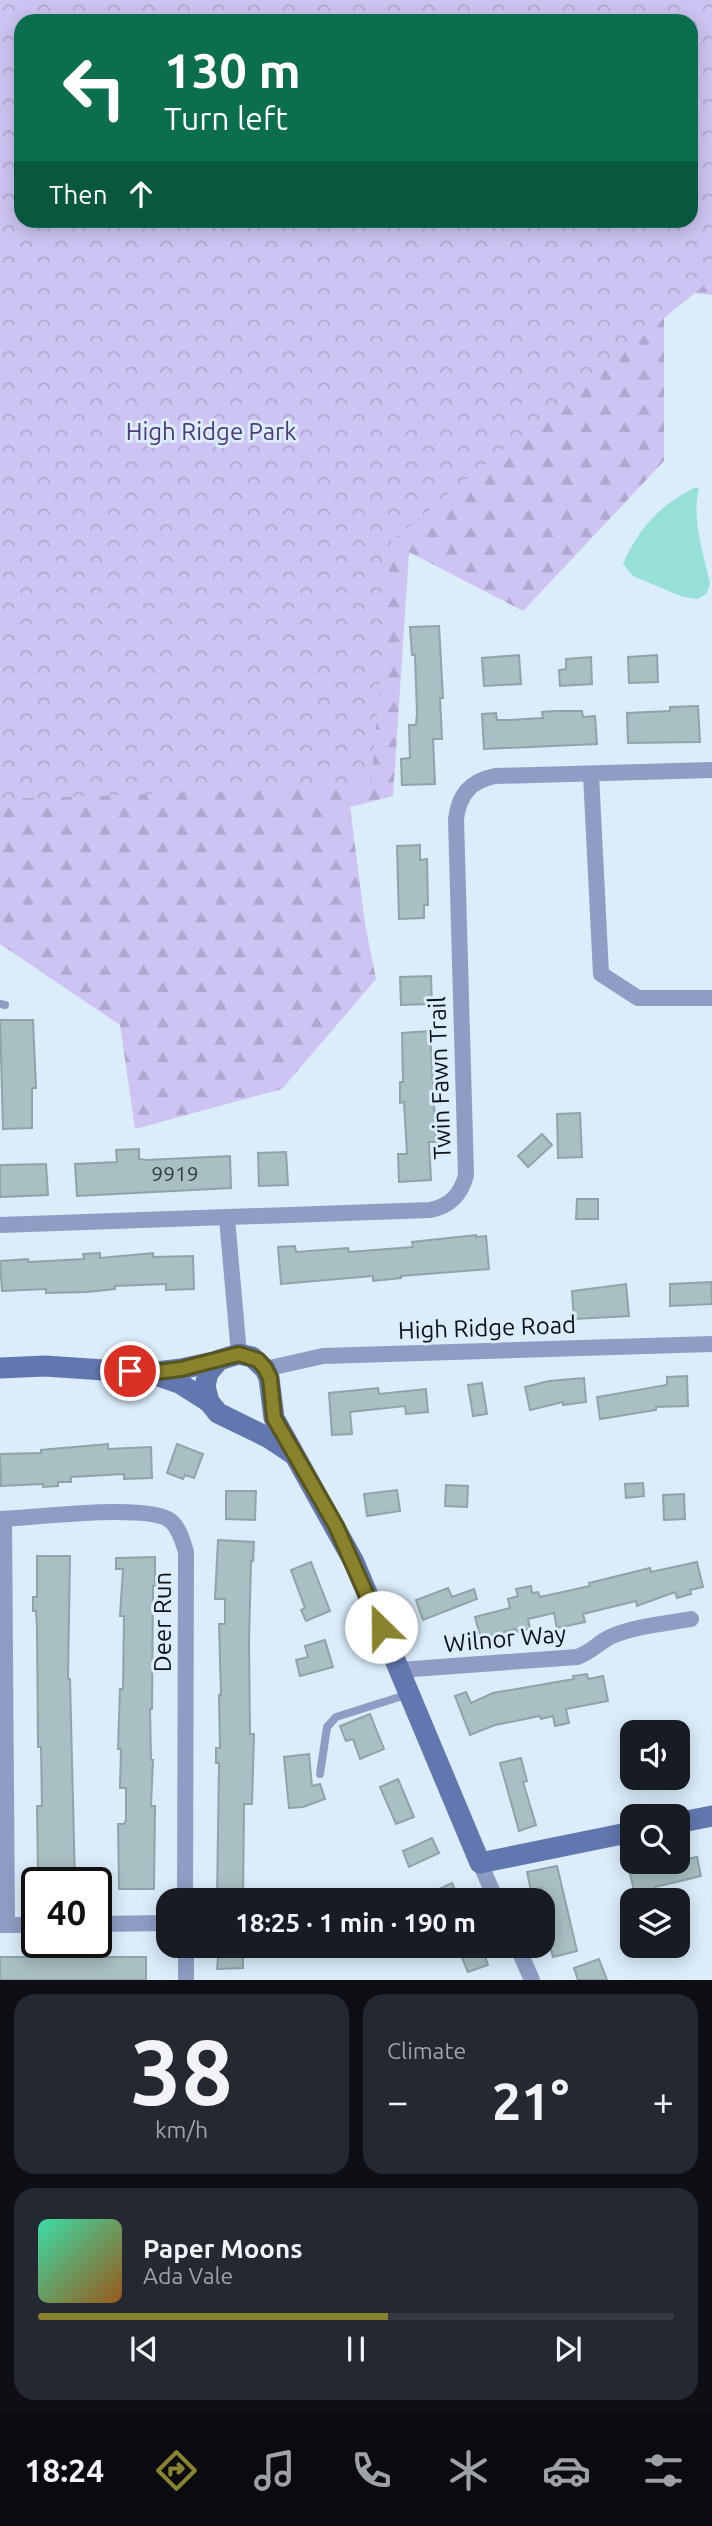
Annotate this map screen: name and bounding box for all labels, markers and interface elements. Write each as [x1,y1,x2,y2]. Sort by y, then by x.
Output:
icon: left [49,42,140,133]
text: 130 m [164,42,301,97]
text: Turn left [164,100,288,136]
icon: ahead [122,175,160,213]
text: Then [49,180,108,209]
park label: High Ridge Park [126,418,296,445]
street label: Twin Fawn Trail [423,996,456,1160]
house number: 9919 [151,1161,199,1185]
street label: High Ridge Road [397,1311,577,1344]
pin [100,1341,160,1401]
icon: arrive [111,1352,149,1390]
street label: Deer Run [149,1572,176,1672]
position arrow [344,1590,418,1664]
street label: Wilnor Way [443,1620,568,1657]
map controls [620,1720,690,1958]
button: sound [620,1720,690,1790]
button: search [620,1804,690,1874]
speed limit sign: 40 [21,1867,112,1958]
button: layers [620,1888,690,1958]
text: 18:25 · 1 min · 190 m [235,1908,476,1937]
text: 38 [130,2020,233,2122]
text: Climate [387,2038,466,2063]
text: 21° [492,2072,569,2130]
text: − [387,2080,408,2122]
text: + [653,2080,674,2122]
text: km/h [155,2117,208,2142]
text: Paper Moons [143,2234,302,2263]
text: Ada Vale [143,2263,233,2288]
icon: previous [125,2330,163,2368]
icon: pause [337,2330,375,2368]
icon: next [549,2330,587,2368]
icon: directions [152,2446,201,2495]
icon: music [250,2446,299,2495]
icon: phone [347,2446,396,2495]
icon: climate [444,2446,493,2495]
icon: car [542,2446,591,2495]
icon: filters [639,2446,688,2495]
text: 18:24 [24,2452,104,2488]

